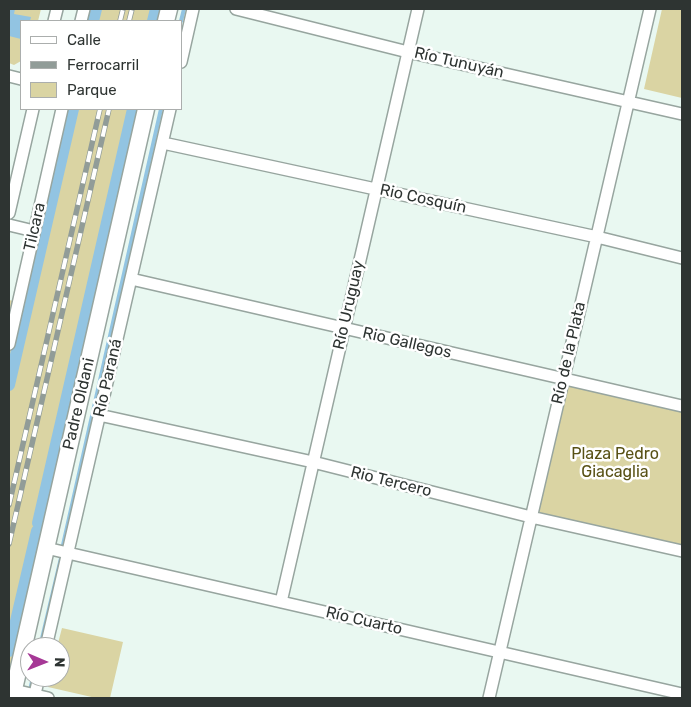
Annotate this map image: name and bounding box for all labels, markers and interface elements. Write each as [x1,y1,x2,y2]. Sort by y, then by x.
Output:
legend [20,20,182,110]
text: Calle [67,31,101,49]
street label: Río Tunuyán [412,43,506,83]
text: Ferrocarril [67,56,139,74]
text: Parque [67,81,117,99]
street label: Rio Cosquín [378,180,468,218]
street label: Tilcara [20,201,50,253]
street label: Río Uruguay [329,258,369,352]
street label: Río de la Plata [548,300,590,406]
street label: Rio Gallegos [361,323,453,363]
street label: Río Paraná [90,337,126,419]
street label: Padre Oldani [59,356,99,452]
park label: Plaza Pedro Giacaglia [571,444,659,482]
street label: Rio Tercero [348,463,434,501]
street label: Río Cuarto [324,603,404,639]
north arrow [20,637,70,687]
text: N [51,657,68,667]

